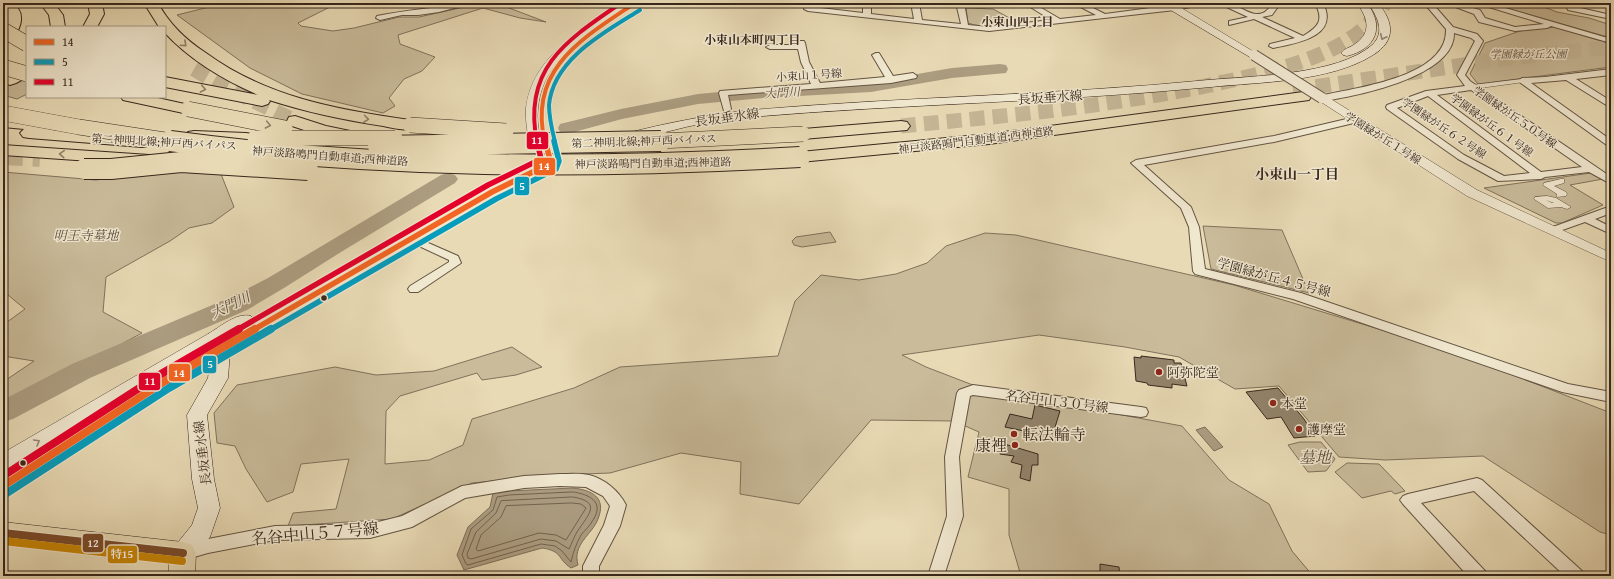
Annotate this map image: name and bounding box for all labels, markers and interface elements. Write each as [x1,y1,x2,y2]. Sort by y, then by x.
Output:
district label: 小束山四丁目 [981,13,1053,30]
legend [26,26,166,98]
district label: 小束山本町四丁目 [704,31,800,48]
text: 14 [62,33,74,50]
one-way arrow [1380,33,1388,40]
one-way arrow [179,39,187,47]
park label: 学園緑が丘公園 [1490,46,1568,62]
text: 5 [62,53,68,70]
street label: 小束山１号線 [776,65,842,85]
text: 11 [62,73,74,90]
street label: 学園緑が丘５０号線 [1470,82,1560,152]
water label: 大門川 [763,83,803,102]
one-way arrow [200,84,206,93]
street label: 長坂垂水線 [1017,86,1083,109]
street label: 学園緑が丘６１号線 [1447,89,1537,161]
street label: 学園緑が丘６２号線 [1398,94,1490,162]
street label: 長坂垂水線 [694,104,761,131]
street label: 学園緑が丘１号線 [1341,108,1425,168]
one-way arrow [363,114,370,123]
one-way arrow [265,120,271,129]
street label: 神戸淡路鳴門自動車道;西神道路 [897,123,1055,157]
street label: 第二神明北線;神戸西バイパス [91,130,237,154]
street label: 第二神明北線;神戸西バイパス [571,130,717,152]
line badge: 11 [526,131,549,150]
text: 11 [531,132,543,148]
street label: 神戸淡路鳴門自動車道;西神道路 [251,143,409,169]
one-way arrow [59,149,65,158]
street label: 神戸淡路鳴門自動車道;西神道路 [575,154,731,172]
line badge: 14 [533,157,556,176]
text: 14 [538,158,550,174]
district label: 小束山一丁目 [1255,164,1339,184]
line badge: 5 [514,176,530,196]
text: 5 [519,178,525,194]
park label: 明王寺墓地 [53,226,120,245]
street label: 学園緑が丘４５号線 [1215,253,1333,302]
water label: 大門川 [207,286,255,323]
unlabelled marker [319,293,329,303]
line badge: 5 [202,355,217,374]
text: 5 [207,356,213,372]
line badge: 14 [168,363,191,382]
place label: 阿弥陀堂 [1167,363,1219,382]
text: 14 [173,365,185,381]
marker: 阿弥陀堂 [1154,367,1164,377]
line badge: 11 [138,372,161,391]
text: 11 [144,373,156,389]
street label: 名谷中山３０号線 [1004,386,1110,417]
place label: 本堂 [1281,394,1307,413]
marker: 本堂 [1268,398,1278,408]
street label: 長坂垂水線 [189,420,216,486]
place label: 護摩堂 [1307,420,1346,439]
place label: 転法輪寺 [1022,422,1086,446]
marker: 護摩堂 [1294,424,1304,434]
marker: 転法輪寺 [1009,429,1019,439]
place label: 康裡 [975,433,1007,457]
one-way arrow [33,440,40,447]
marker: 康裡 [1010,440,1020,450]
park label: 墓地 [1299,445,1333,469]
unlabelled marker [18,458,28,468]
street label: 名谷中山５７号線 [250,515,380,551]
line badge: 12 [82,533,104,553]
text: 12 [87,535,99,551]
line badge: 特15 [107,545,138,564]
text: 特15 [111,546,133,562]

